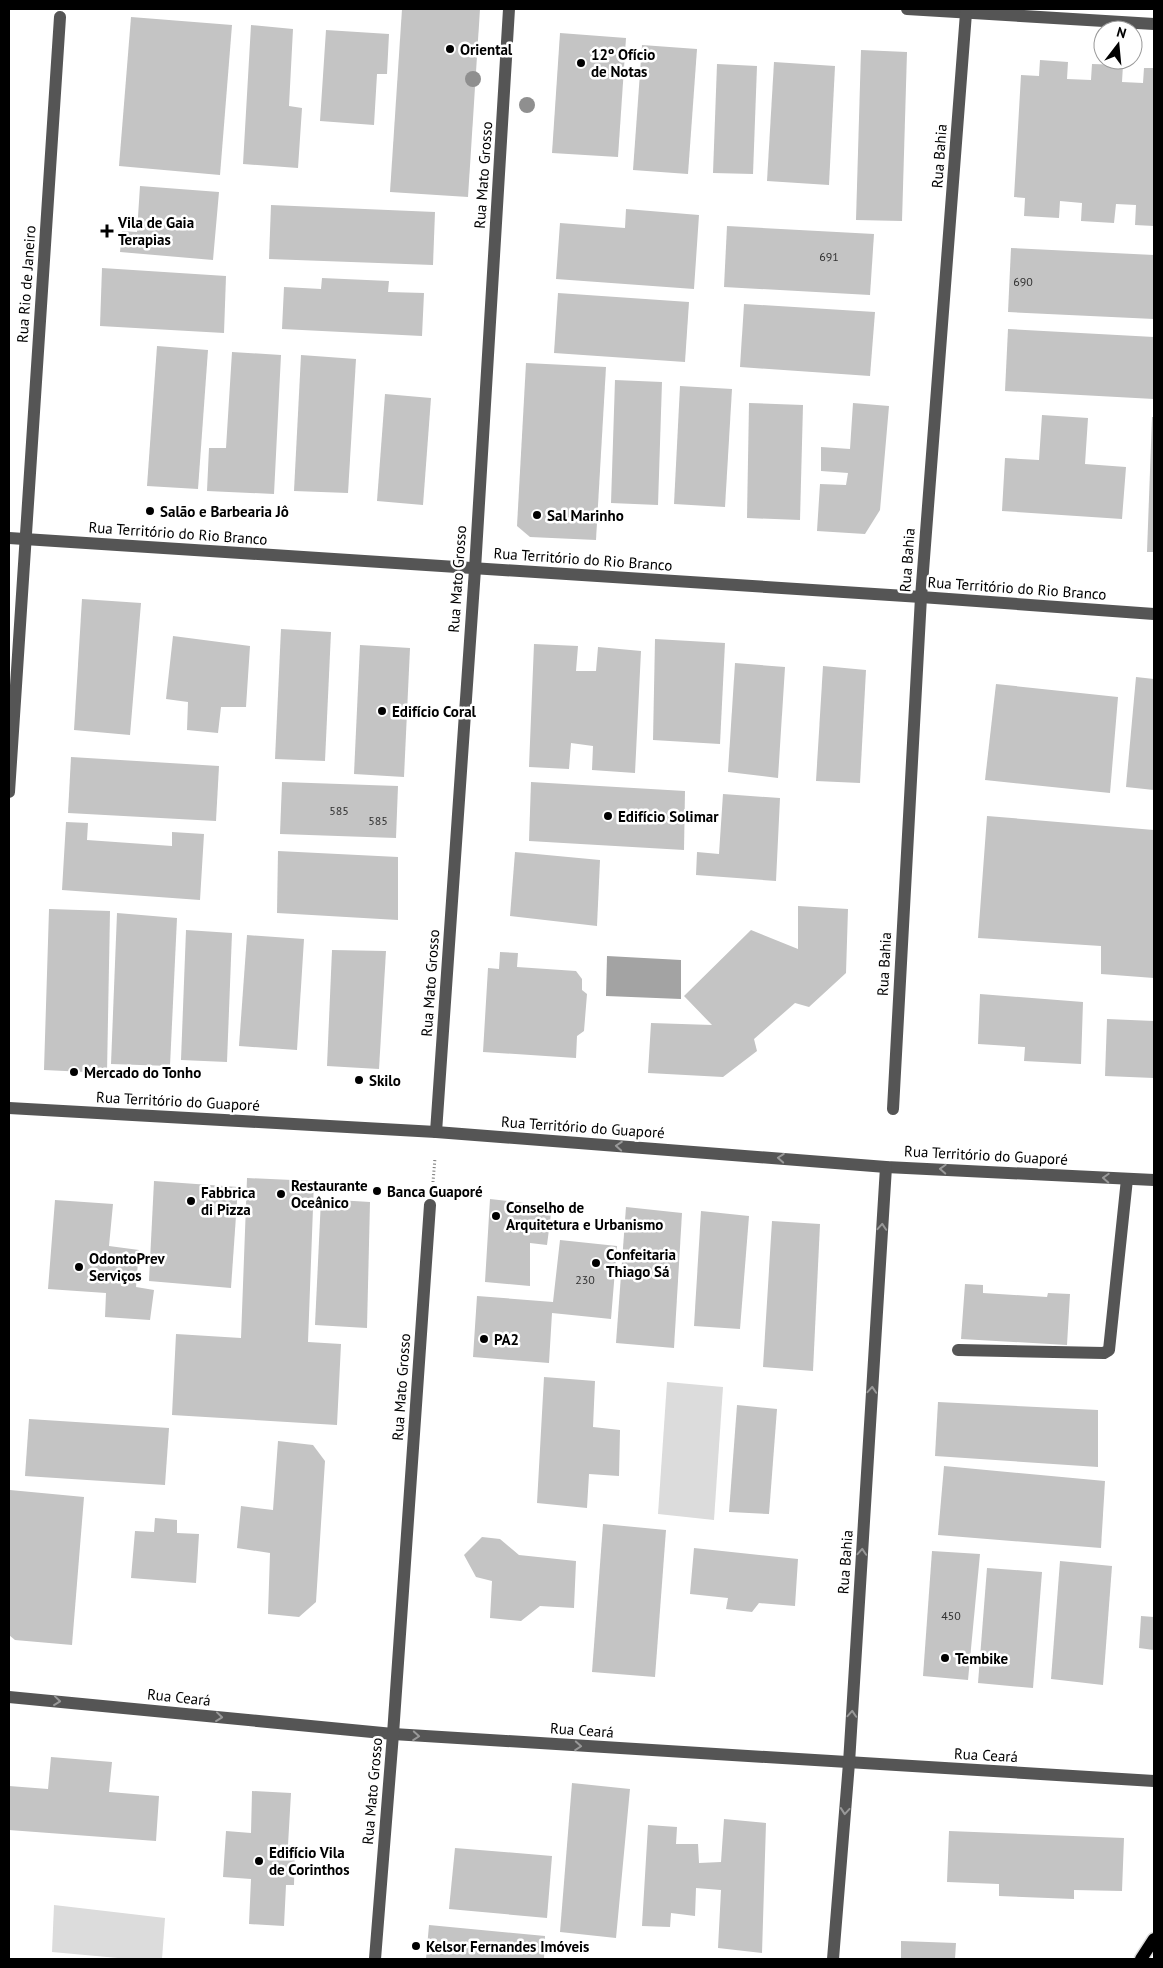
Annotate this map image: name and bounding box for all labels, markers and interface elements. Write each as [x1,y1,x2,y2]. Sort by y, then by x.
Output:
north arrow [1093,20,1143,70]
text: N [1115,23,1128,42]
place label: Oriental [460,40,513,59]
marker: Oriental [444,43,456,55]
place label: 12º Ofício de Notas [591,45,655,81]
marker: 12º Ofício de Notas [575,57,587,69]
street label: Rua Mato Grosso [470,121,496,229]
street label: Rua Bahia [927,123,951,189]
place label: Vila de Gaia Terapias [117,213,194,249]
marker: Vila de Gaia Terapias [100,224,114,238]
street label: Rua Rio de Janeiro [12,225,40,343]
house number: 691 [819,249,839,264]
house number: 690 [1013,274,1033,289]
place label: Salão e Barbearia Jô [160,502,289,521]
marker: Salão e Barbearia Jô [144,505,156,517]
place label: Sal Marinho [547,506,624,525]
marker: Sal Marinho [531,509,543,521]
street label: Rua Território do Rio Branco [88,517,268,549]
street label: Rua Mato Grosso [444,525,470,633]
street label: Rua Bahia [895,527,919,593]
street label: Rua Território do Rio Branco [493,543,673,575]
street label: Rua Território do Rio Branco [927,572,1107,604]
place label: Edifício Coral [392,702,477,721]
marker: Edifício Coral [376,705,388,717]
house number: 585 [329,803,349,818]
place label: Edifício Solimar [618,807,719,826]
marker: Edifício Solimar [602,810,614,822]
house number: 585 [368,813,388,828]
street label: Rua Mato Grosso [417,929,443,1037]
street label: Rua Bahia [873,931,895,997]
place label: Mercado do Tonho [84,1063,201,1082]
marker: Mercado do Tonho [68,1066,80,1078]
place label: Skilo [369,1071,401,1090]
marker: Skilo [353,1074,365,1086]
street label: Rua Território do Guaporé [96,1087,260,1115]
street label: Rua Território do Guaporé [501,1112,665,1142]
one-way arrow [615,1140,623,1151]
street label: Rua Território do Guaporé [904,1141,1068,1169]
one-way arrow [777,1153,785,1164]
one-way arrow [939,1164,947,1175]
one-way arrow [1101,1172,1109,1183]
place label: Restaurante Oceânico [291,1176,368,1212]
place label: Banca Guaporé [387,1182,483,1201]
place label: Fabbrica di Pizza [201,1183,255,1219]
marker: Banca Guaporé [371,1185,383,1197]
marker: Restaurante Oceânico [275,1188,287,1200]
marker: Fabbrica di Pizza [185,1195,197,1207]
place label: Conselho de Arquitetura e Urbanismo [506,1198,663,1234]
marker: Conselho de Arquitetura e Urbanismo [490,1210,502,1222]
one-way arrow [877,1223,888,1231]
place label: Confeitaria Thiago Sá [606,1245,676,1281]
place label: OdontoPrev Serviços [89,1249,165,1285]
marker: Confeitaria Thiago Sá [590,1257,602,1269]
marker: OdontoPrev Serviços [73,1261,85,1273]
house number: 230 [575,1272,595,1287]
place label: PA2 [494,1330,519,1349]
street label: Rua Mato Grosso [388,1333,414,1441]
marker: PA2 [478,1333,490,1345]
one-way arrow [866,1385,877,1393]
street label: Rua Bahia [833,1529,857,1595]
one-way arrow [856,1548,867,1556]
house number: 450 [941,1608,961,1623]
place label: Tembike [955,1649,1009,1668]
marker: Tembike [939,1652,951,1664]
street label: Rua Ceará [146,1684,212,1710]
one-way arrow [54,1696,62,1707]
one-way arrow [846,1710,857,1718]
one-way arrow [215,1711,223,1722]
street label: Rua Ceará [549,1718,615,1742]
one-way arrow [412,1730,420,1741]
street label: Rua Mato Grosso [358,1737,386,1845]
one-way arrow [574,1740,582,1751]
street label: Rua Ceará [954,1744,1018,1766]
one-way arrow [839,1808,850,1816]
place label: Edifício Vila de Corinthos [269,1843,349,1879]
marker: Edifício Vila de Corinthos [253,1855,265,1867]
place label: Kelsor Fernandes Imóveis [426,1937,589,1956]
marker: Kelsor Fernandes Imóveis [410,1940,422,1952]

